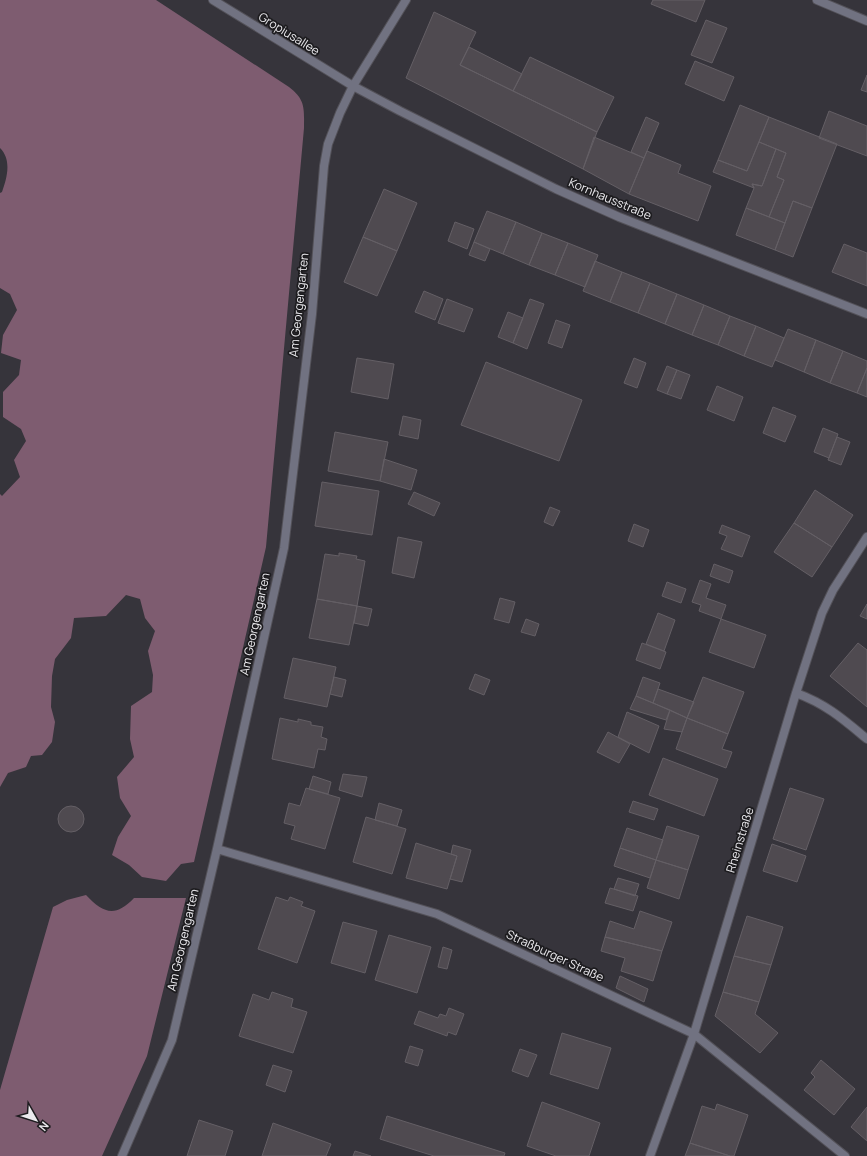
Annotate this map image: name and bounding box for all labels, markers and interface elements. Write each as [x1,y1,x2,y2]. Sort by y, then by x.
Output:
street label: Gropiusallee [255,8,323,59]
street label: Kornhausstraße [566,173,654,224]
street label: Am Georgengarten [285,252,312,358]
street label: Am Georgengarten [235,571,274,677]
street label: Rheinstraße [721,805,758,875]
street label: Am Georgengarten [162,887,203,993]
street label: Straßburger Straße [503,925,607,986]
north arrow [16,1100,56,1140]
text: N [36,1119,52,1134]

